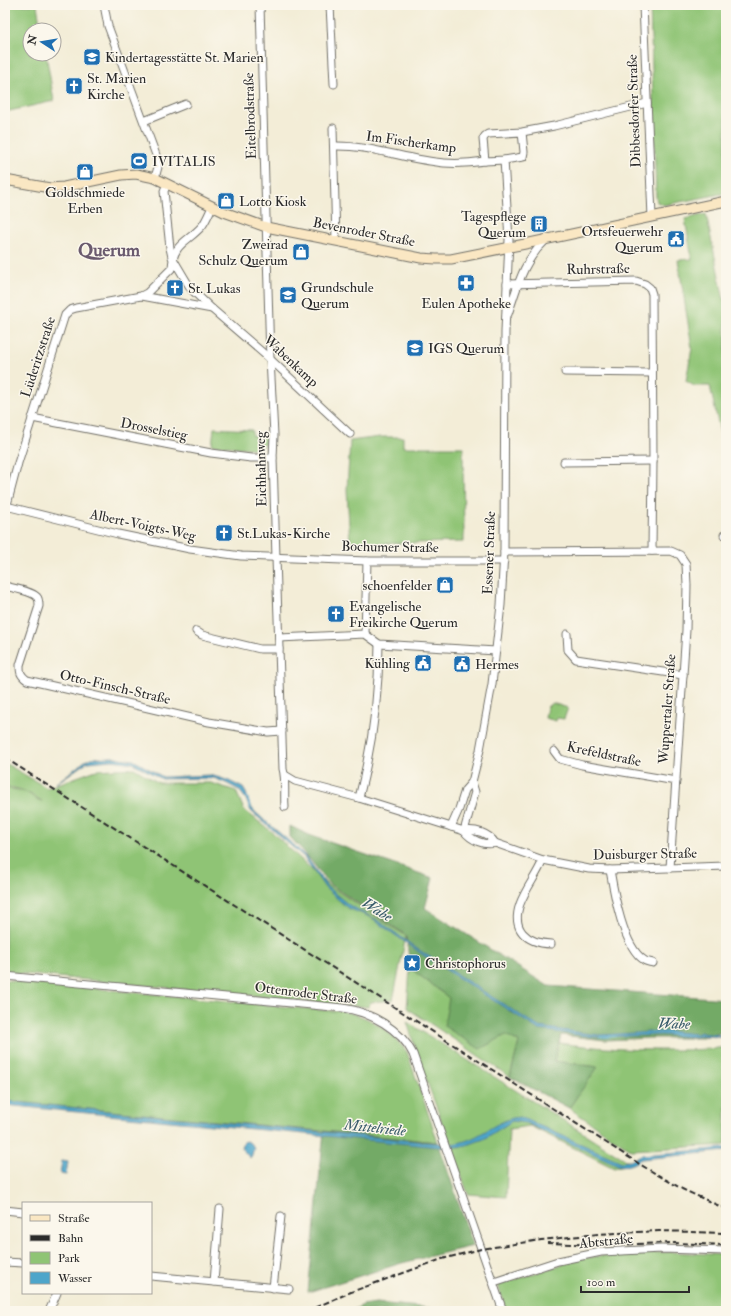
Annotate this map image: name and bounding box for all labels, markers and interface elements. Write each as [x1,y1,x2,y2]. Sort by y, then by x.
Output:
north arrow [22,22,62,62]
text: N [25,33,40,47]
school or university icon: Kindertagesstätte St. Marien [82,47,102,67]
place label: Kindertagesstätte St. Marien [105,49,264,66]
street label: Dibbesdorfer Straße [624,54,644,168]
place label: St. Marien Kirche [87,70,146,103]
street label: Eitelbrodstraße [240,72,260,160]
church icon: St. Marien Kirche [64,76,84,96]
street label: Im Fischerkamp [365,127,457,158]
sports icon: IVITALIS [129,151,149,171]
place label: IVITALIS [152,153,216,170]
shop icon: Goldschmiede Erben [75,162,95,182]
place label: Goldschmiede Erben [45,184,125,217]
shop icon: Lotto Kiosk [216,191,236,211]
place label: Lotto Kiosk [239,193,307,210]
place label: Tagespflege Querum [461,208,526,241]
street label: Bevenroder Straße [312,214,417,250]
building icon: Tagespflege Querum [529,214,549,234]
place label: Ortsfeuerwehr Querum [581,223,664,256]
public building icon: Ortsfeuerwehr Querum [666,229,686,249]
place label: Zweirad Schulz Querum [199,236,288,269]
district label: Querum [78,239,141,262]
shop icon: Zweirad Schulz Querum [291,242,311,262]
street label: Ruhrstraße [566,260,630,278]
pharmacy icon: Eulen Apotheke [456,273,476,293]
church icon: St. Lukas [165,278,185,298]
place label: Grundschule Querum [301,279,374,312]
place label: St. Lukas [188,280,241,297]
school or university icon: Grundschule Querum [278,285,298,305]
place label: Eulen Apotheke [421,295,511,313]
street label: Lüderitzstraße [17,314,59,400]
street label: Wabenkamp [259,331,322,391]
school or university icon: IGS Querum [405,338,425,358]
place label: IGS Querum [428,340,504,357]
street label: Drosselstieg [119,414,190,444]
street label: Eichhahnweg [252,430,270,507]
street label: Albert-Voigts-Weg [88,505,199,545]
street label: Essener Straße [479,511,499,595]
church icon: St.Lukas-Kirche [214,523,234,543]
place label: St.Lukas-Kirche [237,525,330,542]
street label: Bochumer Straße [341,538,439,556]
shop icon: schoenfelder [435,575,455,595]
place label: schoenfelder [363,577,433,594]
place label: Evangelische Freikirche Querum [349,598,458,631]
church icon: Evangelische Freikirche Querum [326,604,346,624]
public building icon: Kühling [413,653,433,673]
street label: Wuppertaler Straße [655,653,680,766]
public building icon: Hermes [452,654,472,674]
place label: Kühling [364,655,411,672]
place label: Hermes [475,656,519,673]
street label: Otto-Finsch-Straße [58,666,172,708]
street label: Krefeldstraße [565,738,643,770]
street label: Duisburger Straße [593,845,697,863]
water label: Wabe [358,894,397,927]
place icon: Christophorus [402,953,422,973]
place label: Christophorus [425,955,506,973]
street label: Ottenroder Straße [254,978,358,1008]
water label: Wabe [658,1014,691,1034]
water label: Mittelriede [342,1115,408,1141]
legend [22,1202,152,1294]
text: Straße [58,1211,89,1226]
street label: Abtstraße [577,1230,634,1252]
text: Bahn [58,1231,83,1246]
text: Park [58,1251,80,1266]
scale bar [581,1268,689,1294]
text: Wasser [57,1271,92,1286]
text: 100 m [587,1275,616,1290]

